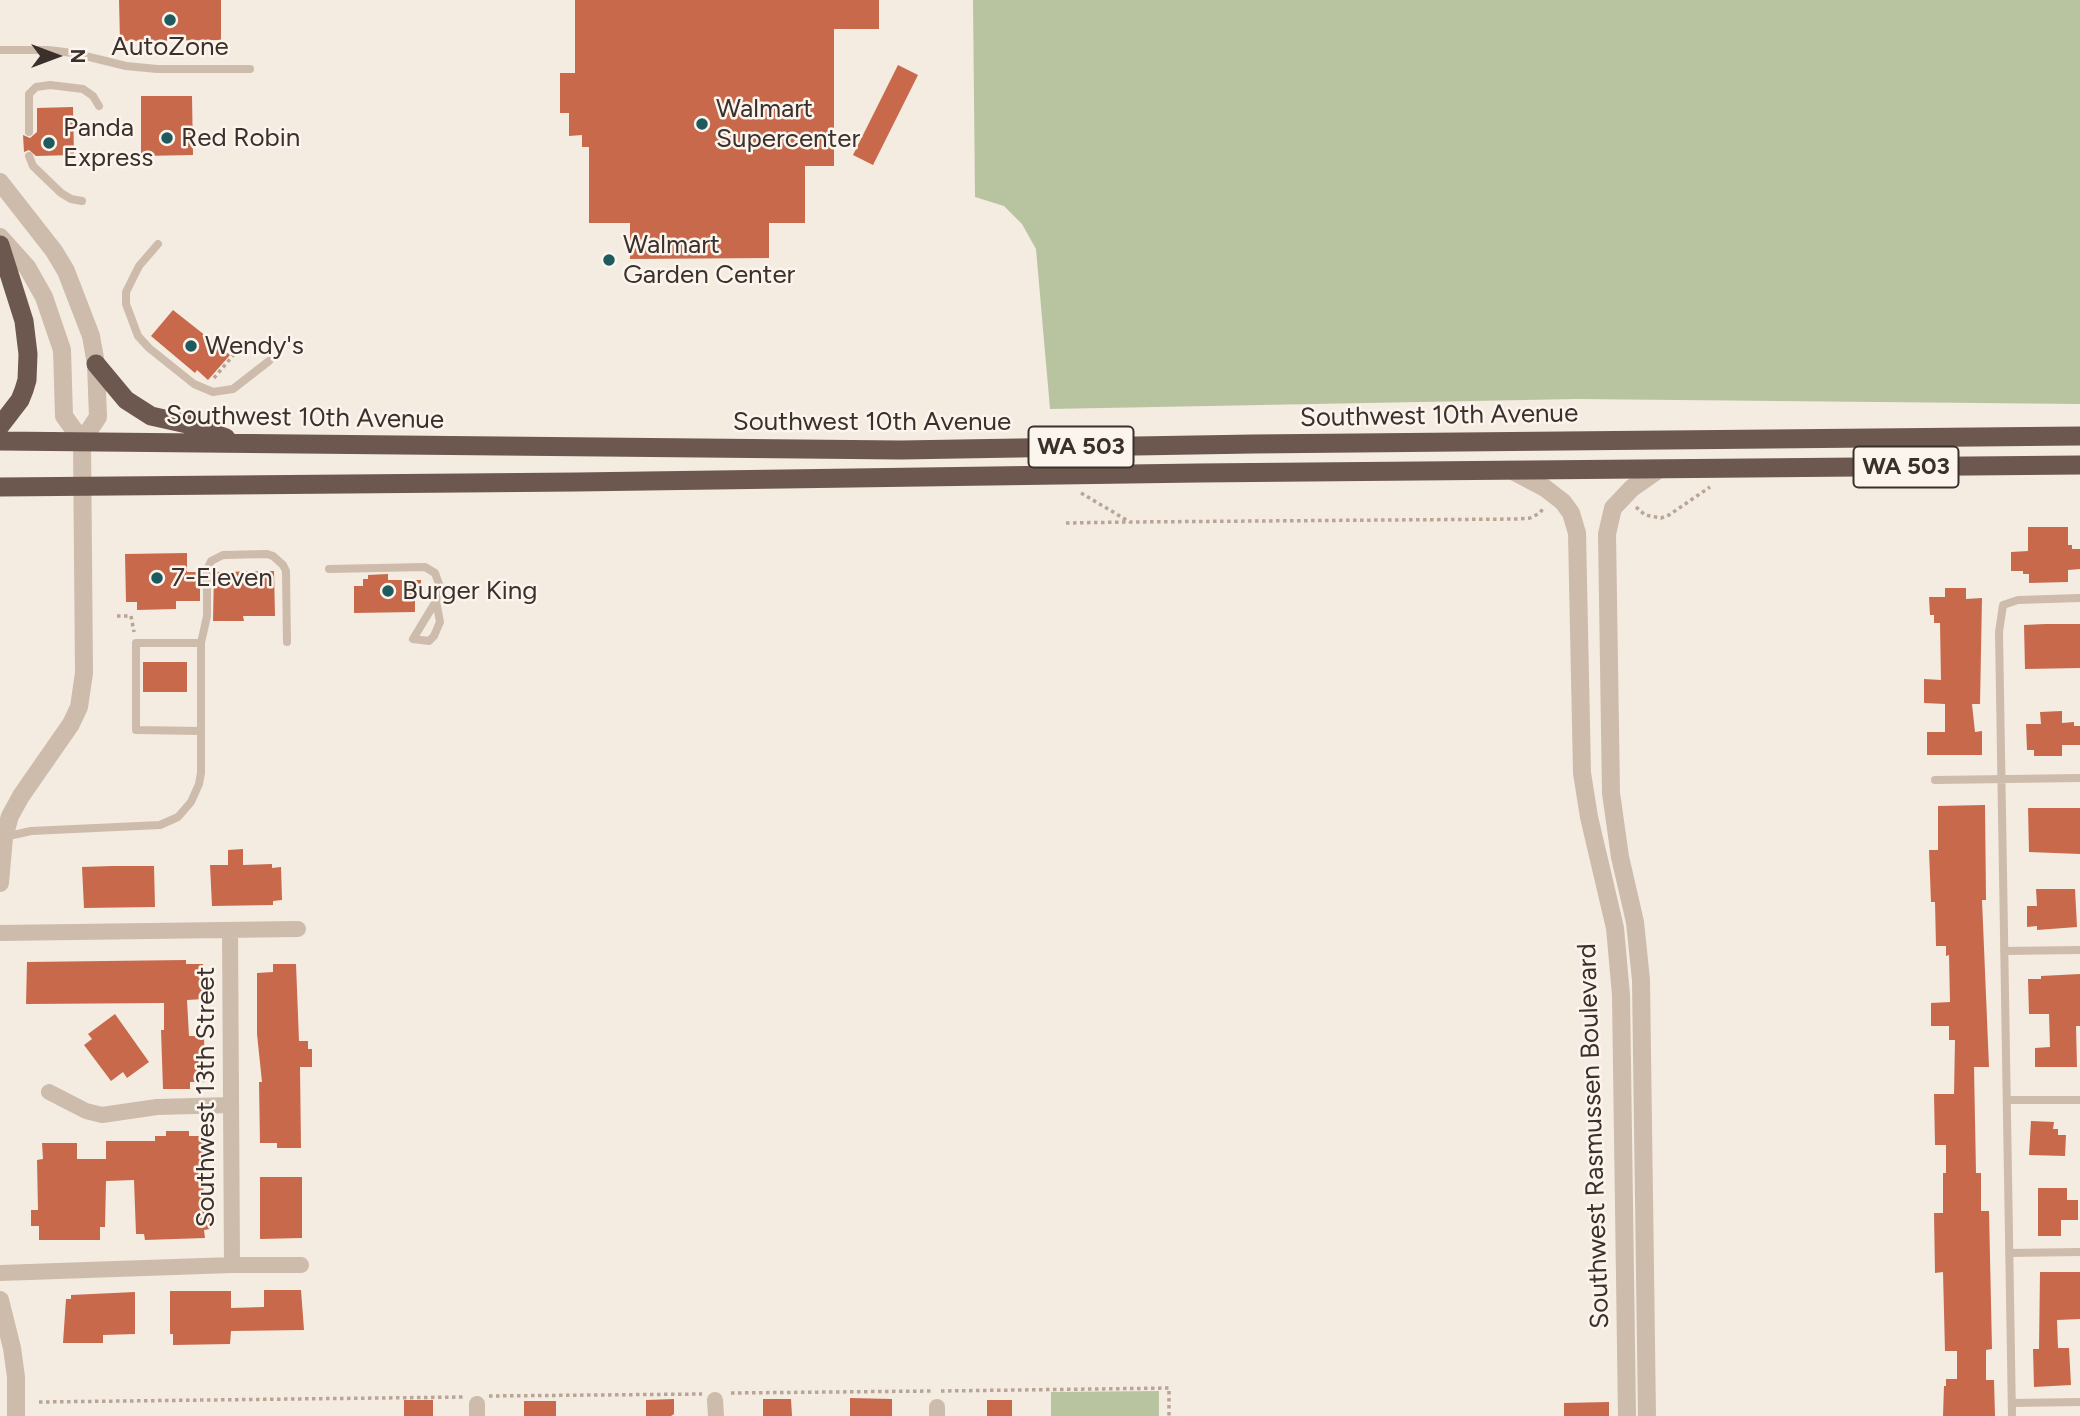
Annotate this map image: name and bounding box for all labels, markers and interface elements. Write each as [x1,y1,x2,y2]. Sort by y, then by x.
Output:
marker: AutoZone [162,12,178,28]
north arrow [21,21,91,91]
place label: AutoZone [111,31,229,63]
text: N [66,49,89,63]
place label: Walmart Supercenter [716,93,860,154]
place label: Panda Express [63,112,153,174]
marker: Walmart Supercenter [694,116,710,132]
place label: Red Robin [181,122,300,154]
marker: Red Robin [159,130,175,146]
marker: Panda Express [41,135,57,151]
place label: Walmart Garden Center [623,229,795,290]
marker: Walmart Garden Center [601,252,617,268]
place label: Wendy's [205,330,304,362]
marker: Wendy's [183,338,199,354]
street label: Southwest 10th Avenue [1300,398,1578,434]
street label: Southwest 10th Avenue [166,400,444,436]
street label: Southwest 10th Avenue [733,406,1011,438]
road number: WA 503 [1028,426,1134,467]
road number: WA 503 [1854,446,1958,488]
place label: 7-Eleven [171,562,273,594]
marker: 7-Eleven [149,570,165,586]
place label: Burger King [402,575,538,607]
marker: Burger King [380,583,396,599]
street label: Southwest Rasmussen Boulevard [1572,943,1616,1329]
street label: Southwest 13th Street [190,967,222,1227]

